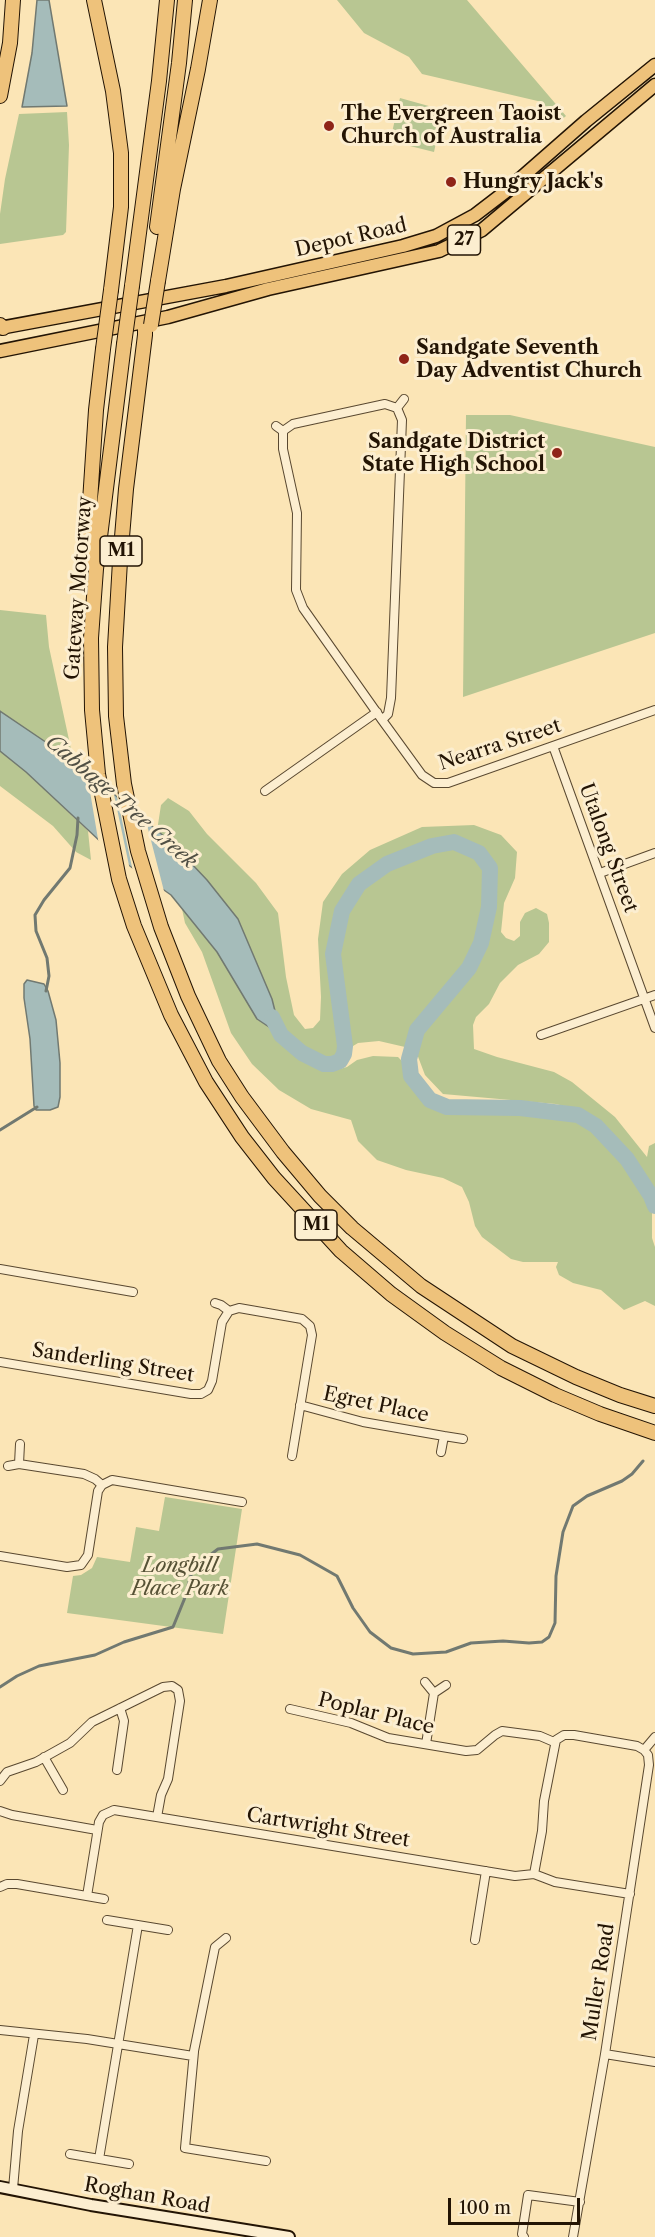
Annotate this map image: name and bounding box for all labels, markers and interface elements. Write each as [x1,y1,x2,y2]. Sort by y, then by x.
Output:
place label: The Evergreen Taoist Church of Australia [341,102,561,149]
marker: The Evergreen Taoist Church of Australia [322,119,336,133]
place label: Hungry Jack's [463,170,603,194]
marker: Hungry Jack's [444,175,458,189]
street label: Depot Road [293,214,409,262]
road number: 27 [448,225,480,255]
place label: Sandgate Seventh Day Adventist Church [416,336,642,383]
marker: Sandgate Seventh Day Adventist Church [397,352,411,366]
place label: Sandgate District State High School [362,430,545,477]
marker: Sandgate District State High School [550,446,564,460]
street label: Gateway Motorway [61,495,97,681]
road number: M1 [100,536,142,566]
street label: Nearra Street [436,714,564,776]
water label: Cabbage Tree Creek [40,730,202,874]
street label: Utalong Street [573,780,643,916]
road number: M1 [295,1210,337,1240]
street label: Sanderling Street [30,1338,196,1388]
street label: Egret Place [321,1382,431,1428]
park label: Longbill Place Park [131,1554,229,1601]
street label: Poplar Place [315,1688,437,1740]
street label: Cartwright Street [245,1803,411,1853]
street label: Muller Road [578,1922,620,2042]
street label: Roghan Road [82,2173,212,2219]
scale bar [451,2186,583,2224]
text: 100 m [459,2197,511,2219]

